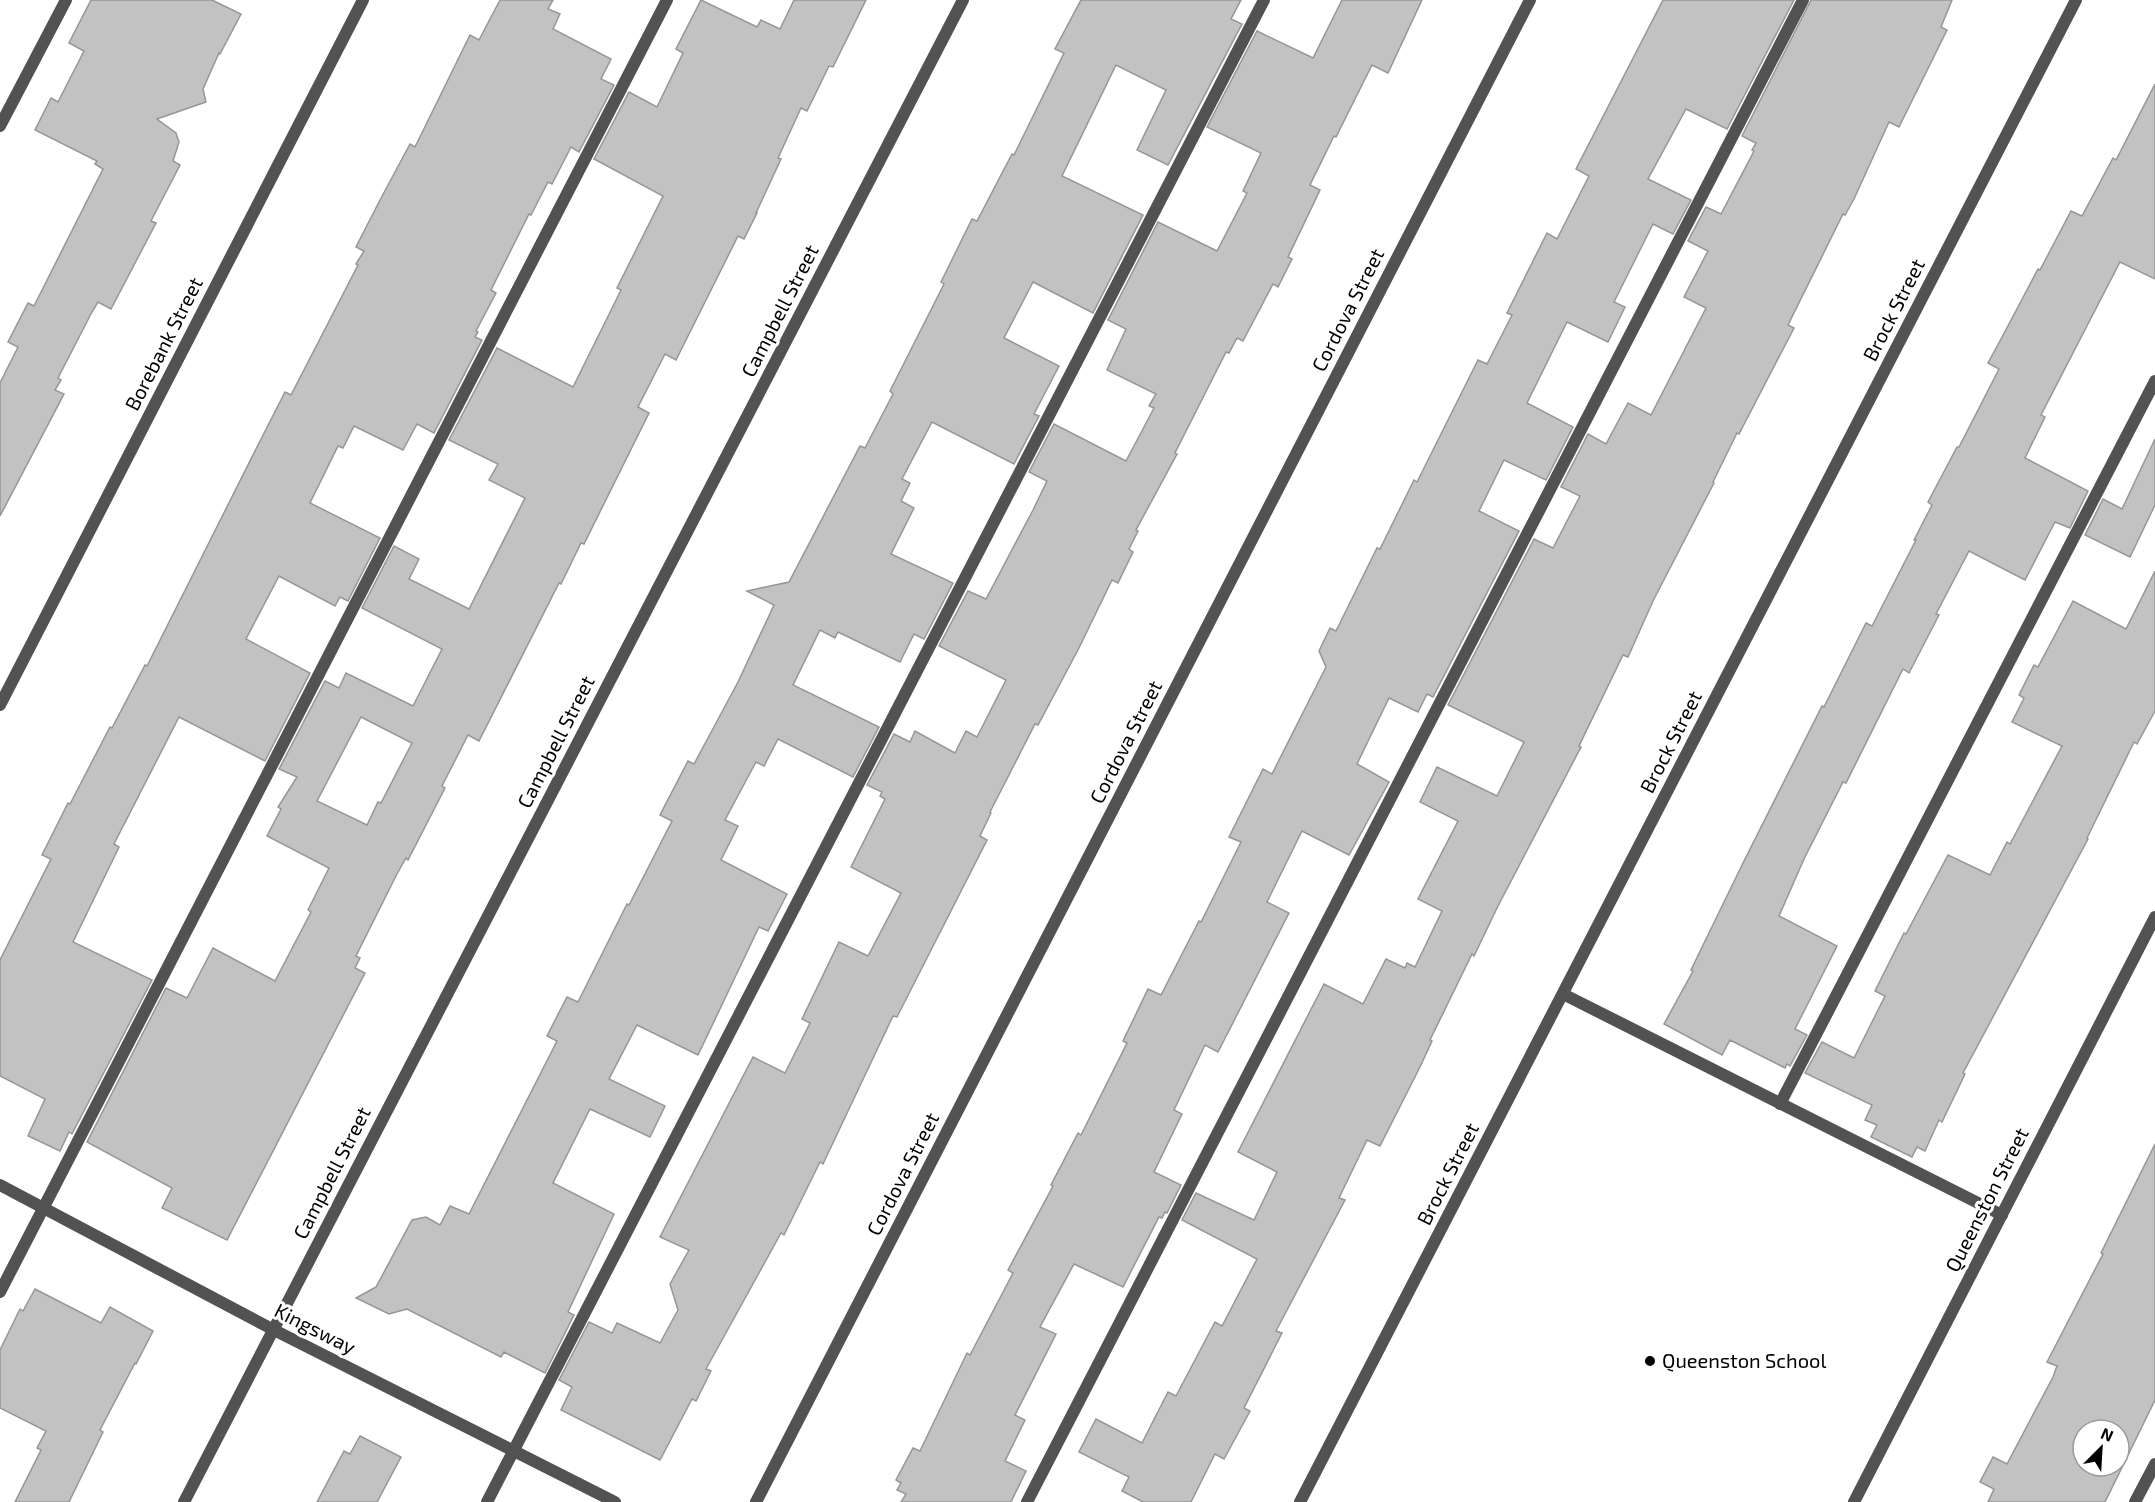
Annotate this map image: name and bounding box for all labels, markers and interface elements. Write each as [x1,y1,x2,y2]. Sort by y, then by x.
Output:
street label: Campbell Street [735,240,823,381]
street label: Cordova Street [1306,244,1389,375]
street label: Brock Street [1857,254,1929,365]
street label: Borebank Street [119,273,207,414]
street label: Campbell Street [511,671,599,812]
street label: Cordova Street [1084,676,1167,807]
street label: Brock Street [1634,686,1706,797]
street label: Campbell Street [287,1102,375,1243]
street label: Cordova Street [861,1108,944,1239]
street label: Brock Street [1411,1118,1483,1229]
street label: Queenston Street [1939,1123,2033,1276]
street label: Kingsway [271,1298,360,1359]
place label: Queenston School [1662,1348,1826,1372]
marker: Queenston School [1643,1354,1657,1368]
north arrow [2071,1418,2131,1478]
text: N [2098,1423,2116,1445]

